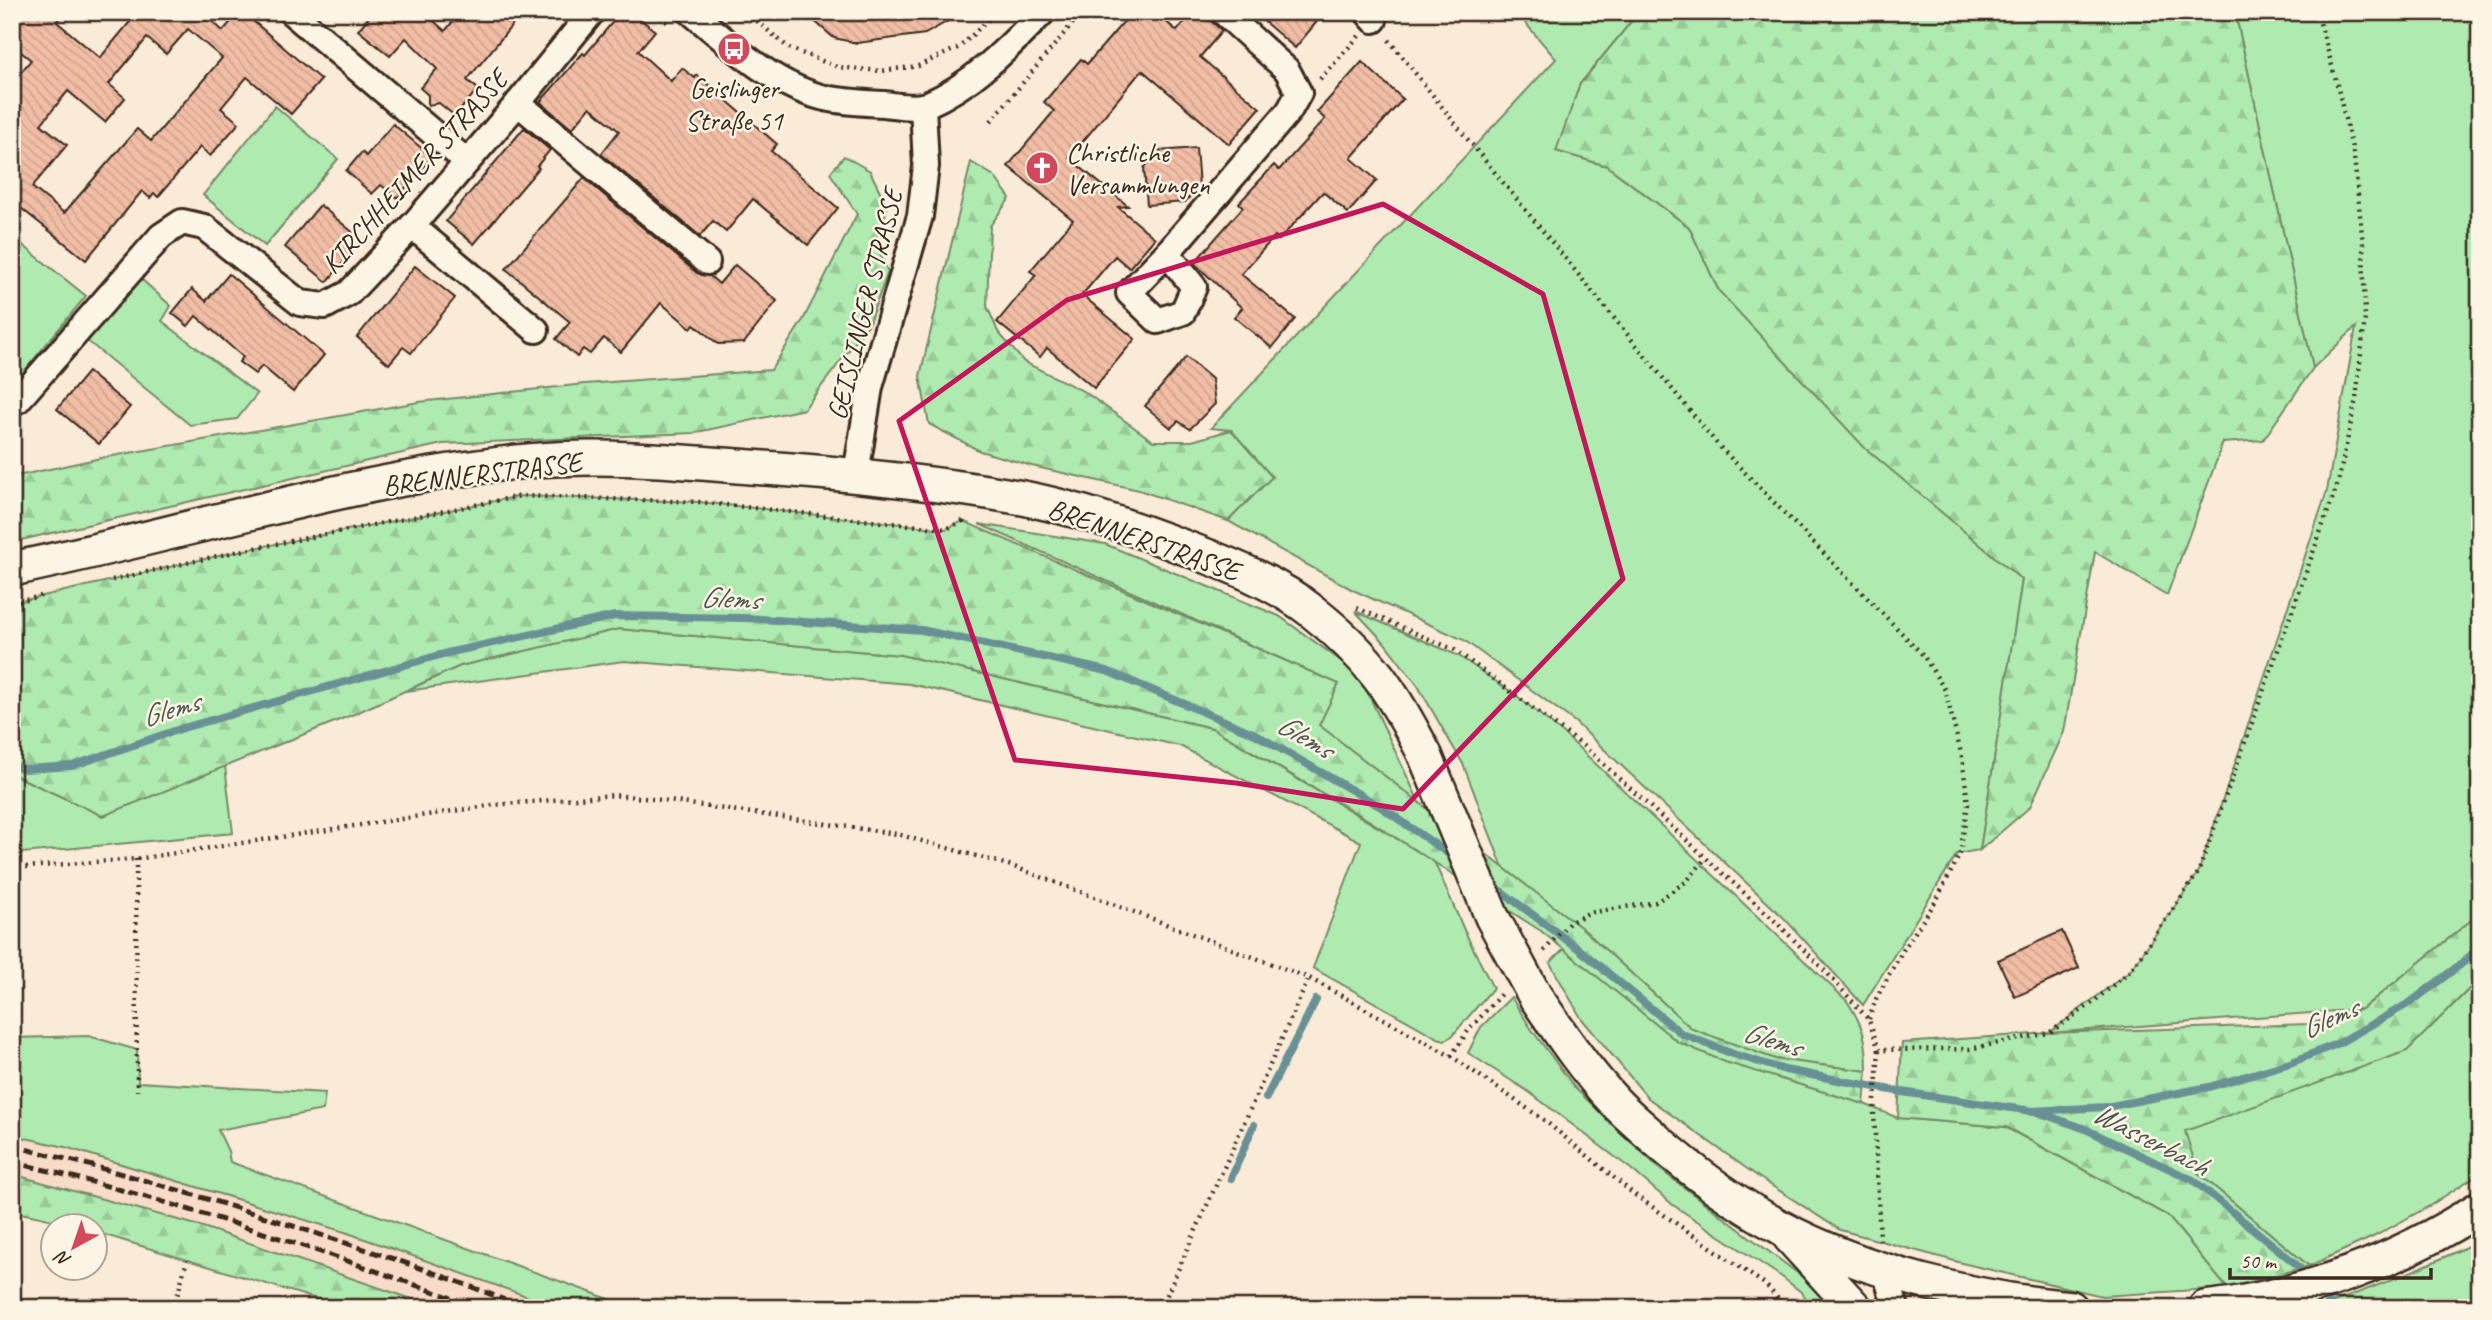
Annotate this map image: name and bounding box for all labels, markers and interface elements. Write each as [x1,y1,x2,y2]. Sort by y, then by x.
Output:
bus stop icon: Geislinger Straße 51 [715,30,753,68]
street label: KIRCHHEIMER STRASSE [313,59,518,281]
place label: Geislinger Straße 51 [685,71,784,138]
place label: Christliche Versammlungen [1066,135,1210,202]
church icon: Christliche Versammlungen [1023,149,1061,187]
street label: GEISLINGER STRASSE [819,181,911,423]
street label: BRENNERSTRASSE [381,444,586,503]
street label: BRENNERSTRASSE [1044,490,1247,590]
water label: Glems [700,577,765,619]
water label: Glems [137,681,208,736]
water label: Glems [1270,705,1344,769]
water label: Glems [2295,987,2368,1047]
water label: Glems [1739,1012,1810,1067]
water label: Wasserbach [2087,1094,2218,1185]
north arrow [38,1212,108,1282]
scale bar [2230,1236,2431,1280]
text: N [49,1244,76,1272]
text: 50 m [2240,1248,2278,1274]

